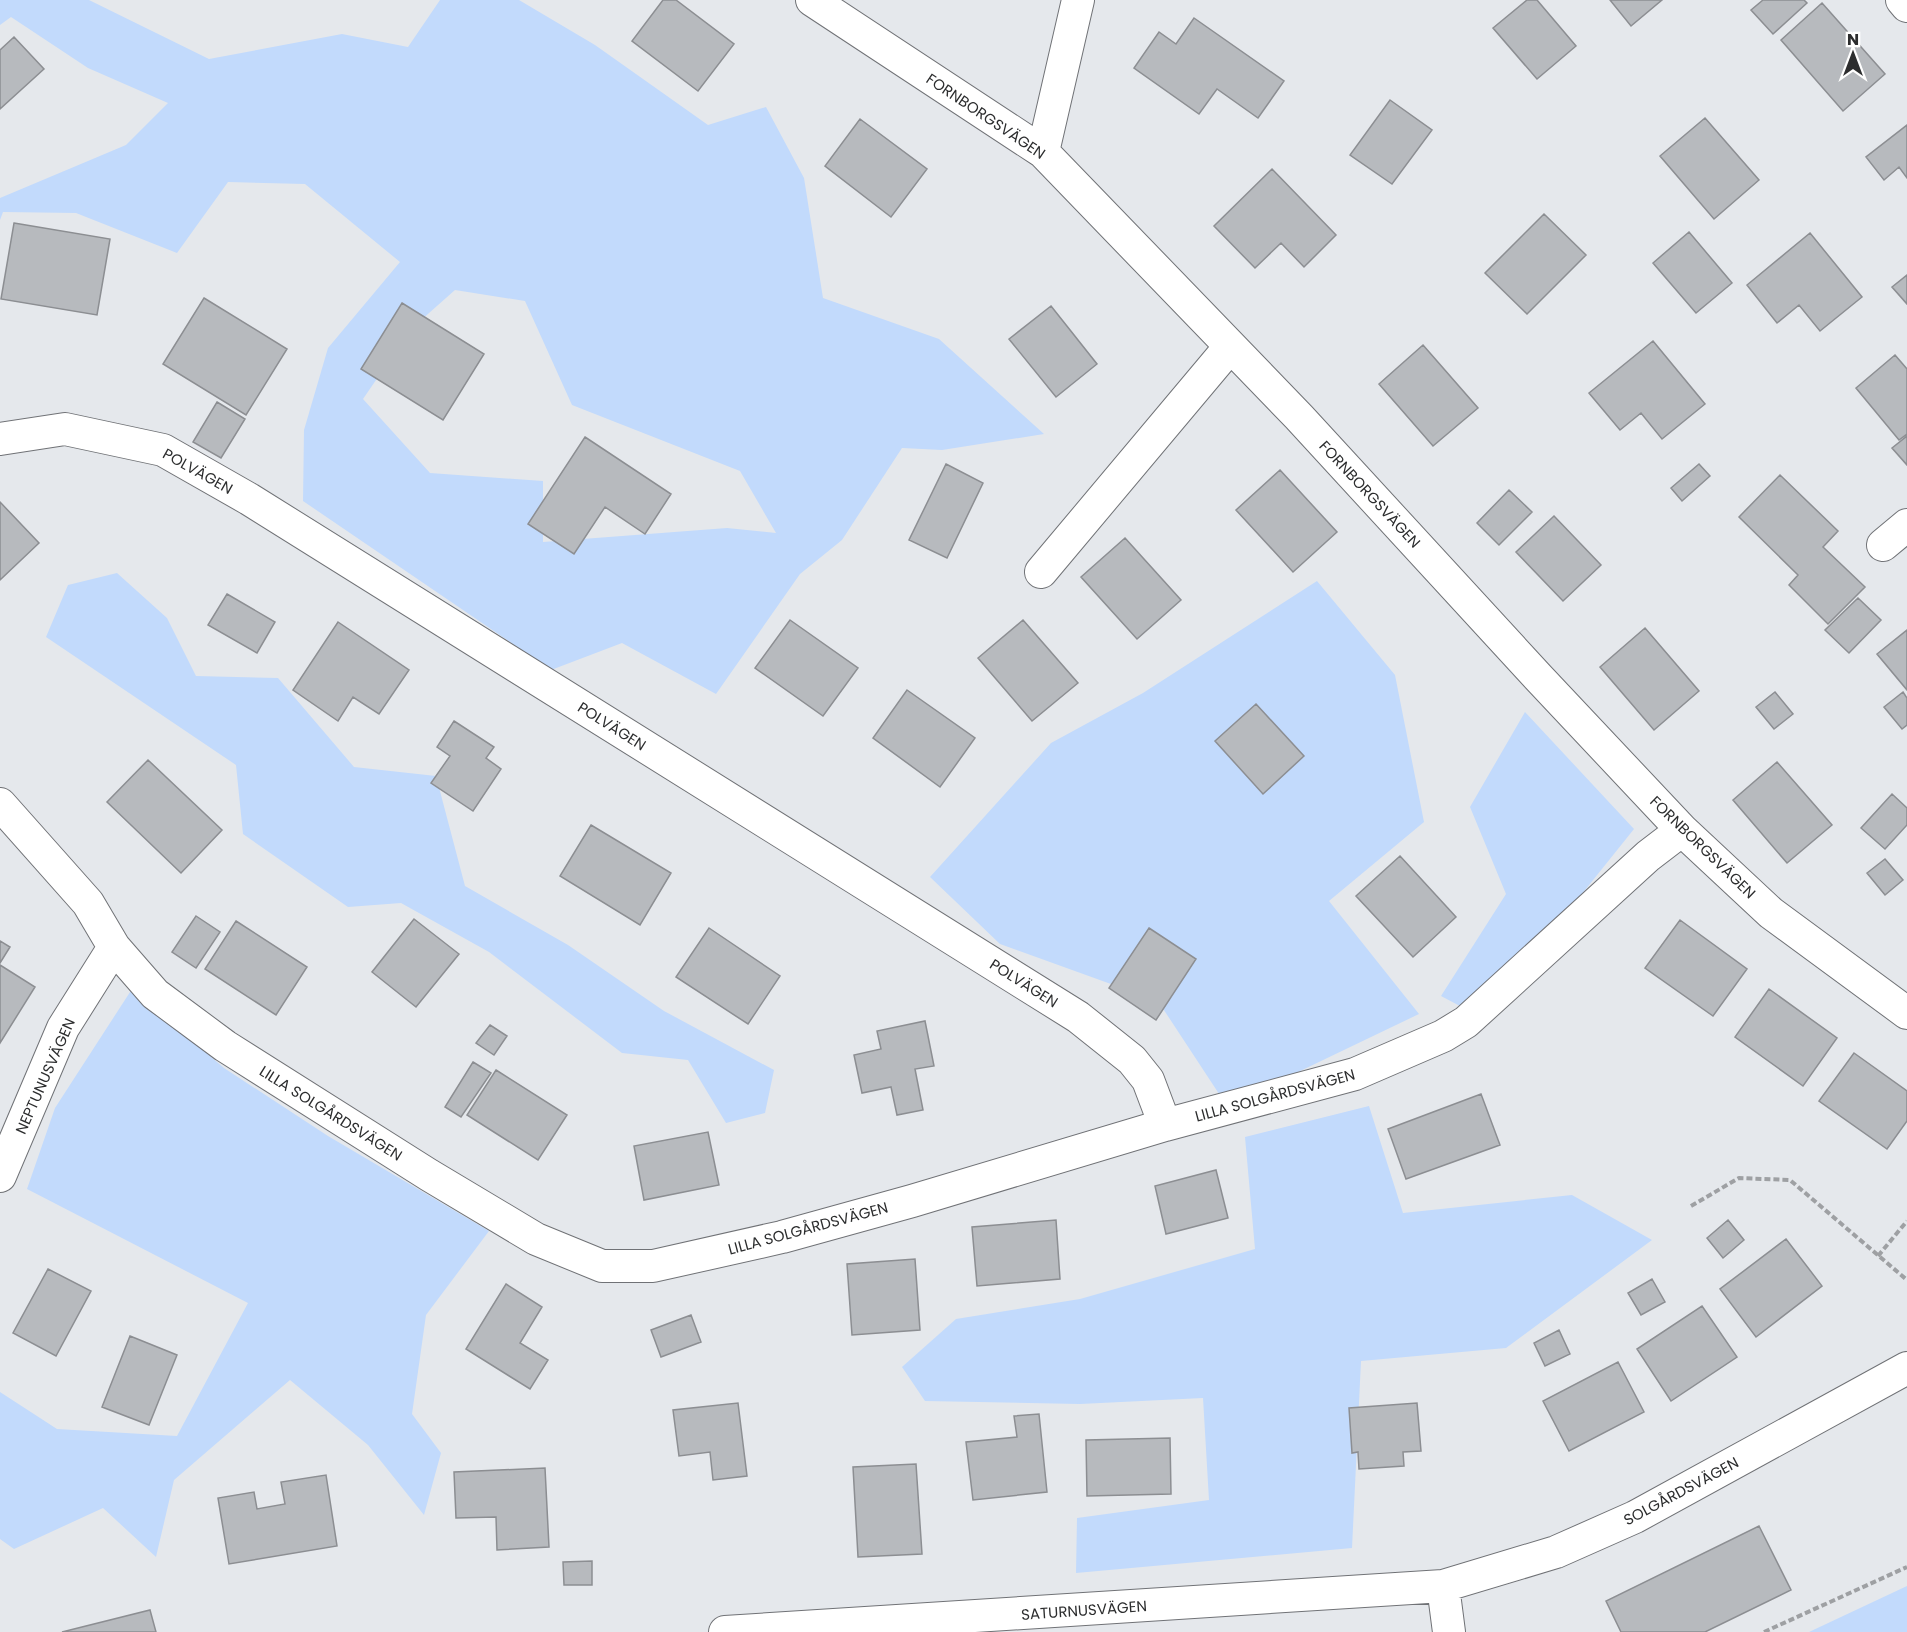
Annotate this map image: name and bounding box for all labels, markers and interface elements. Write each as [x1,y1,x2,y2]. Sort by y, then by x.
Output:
north arrow [1823,24,1883,84]
text: N [1847,28,1859,51]
street label: FORNBORGSVÄGEN [922,68,1050,164]
street label: FORNBORGSVÄGEN [1315,436,1425,552]
street label: POLVÄGEN [159,443,237,499]
street label: POLVÄGEN [574,697,650,755]
street label: FORNBORGSVÄGEN [1645,791,1761,903]
street label: POLVÄGEN [986,954,1062,1012]
street label: NEPTUNUSVÄGEN [10,1015,80,1137]
street label: LILLA SOLGÅRDSVÄGEN [256,1060,406,1166]
street label: LILLA SOLGÅRDSVÄGEN [1193,1064,1357,1126]
street label: LILLA SOLGÅRDSVÄGEN [726,1197,890,1259]
street label: SOLGÅRDSVÄGEN [1620,1452,1742,1530]
street label: SATURNUSVÄGEN [1020,1595,1148,1625]

